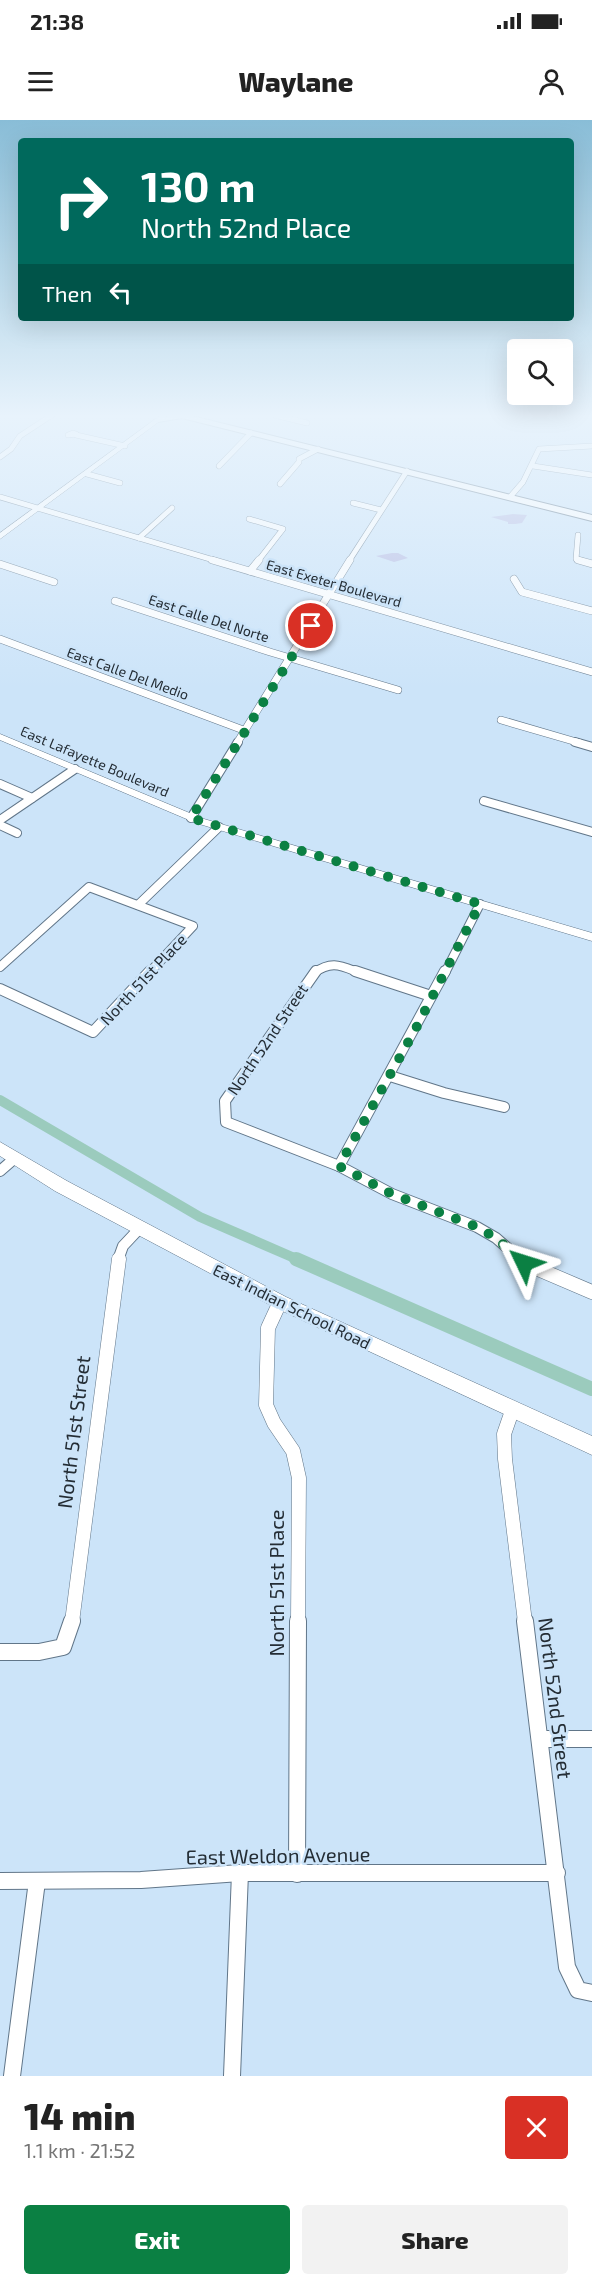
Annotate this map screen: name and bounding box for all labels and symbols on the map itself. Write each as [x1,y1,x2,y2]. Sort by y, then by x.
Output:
street label: East Exeter Boulevard [264,556,404,610]
street label: East Calle Del Norte [147,590,271,646]
pin [285,600,336,651]
street label: East Calle Del Medio [65,643,191,703]
street label: East Lafayette Boulevard [18,722,172,800]
street label: North 51st Place [96,929,190,1029]
street label: North 52nd Street [223,980,311,1098]
position arrow [492,1231,556,1295]
street label: East Indian School Road [210,1260,374,1352]
street label: North 51st Street [52,1354,94,1510]
street label: North 51st Place [264,1509,288,1657]
street label: North 52nd Street [534,1616,578,1780]
street label: East Weldon Avenue [185,1841,371,1869]

